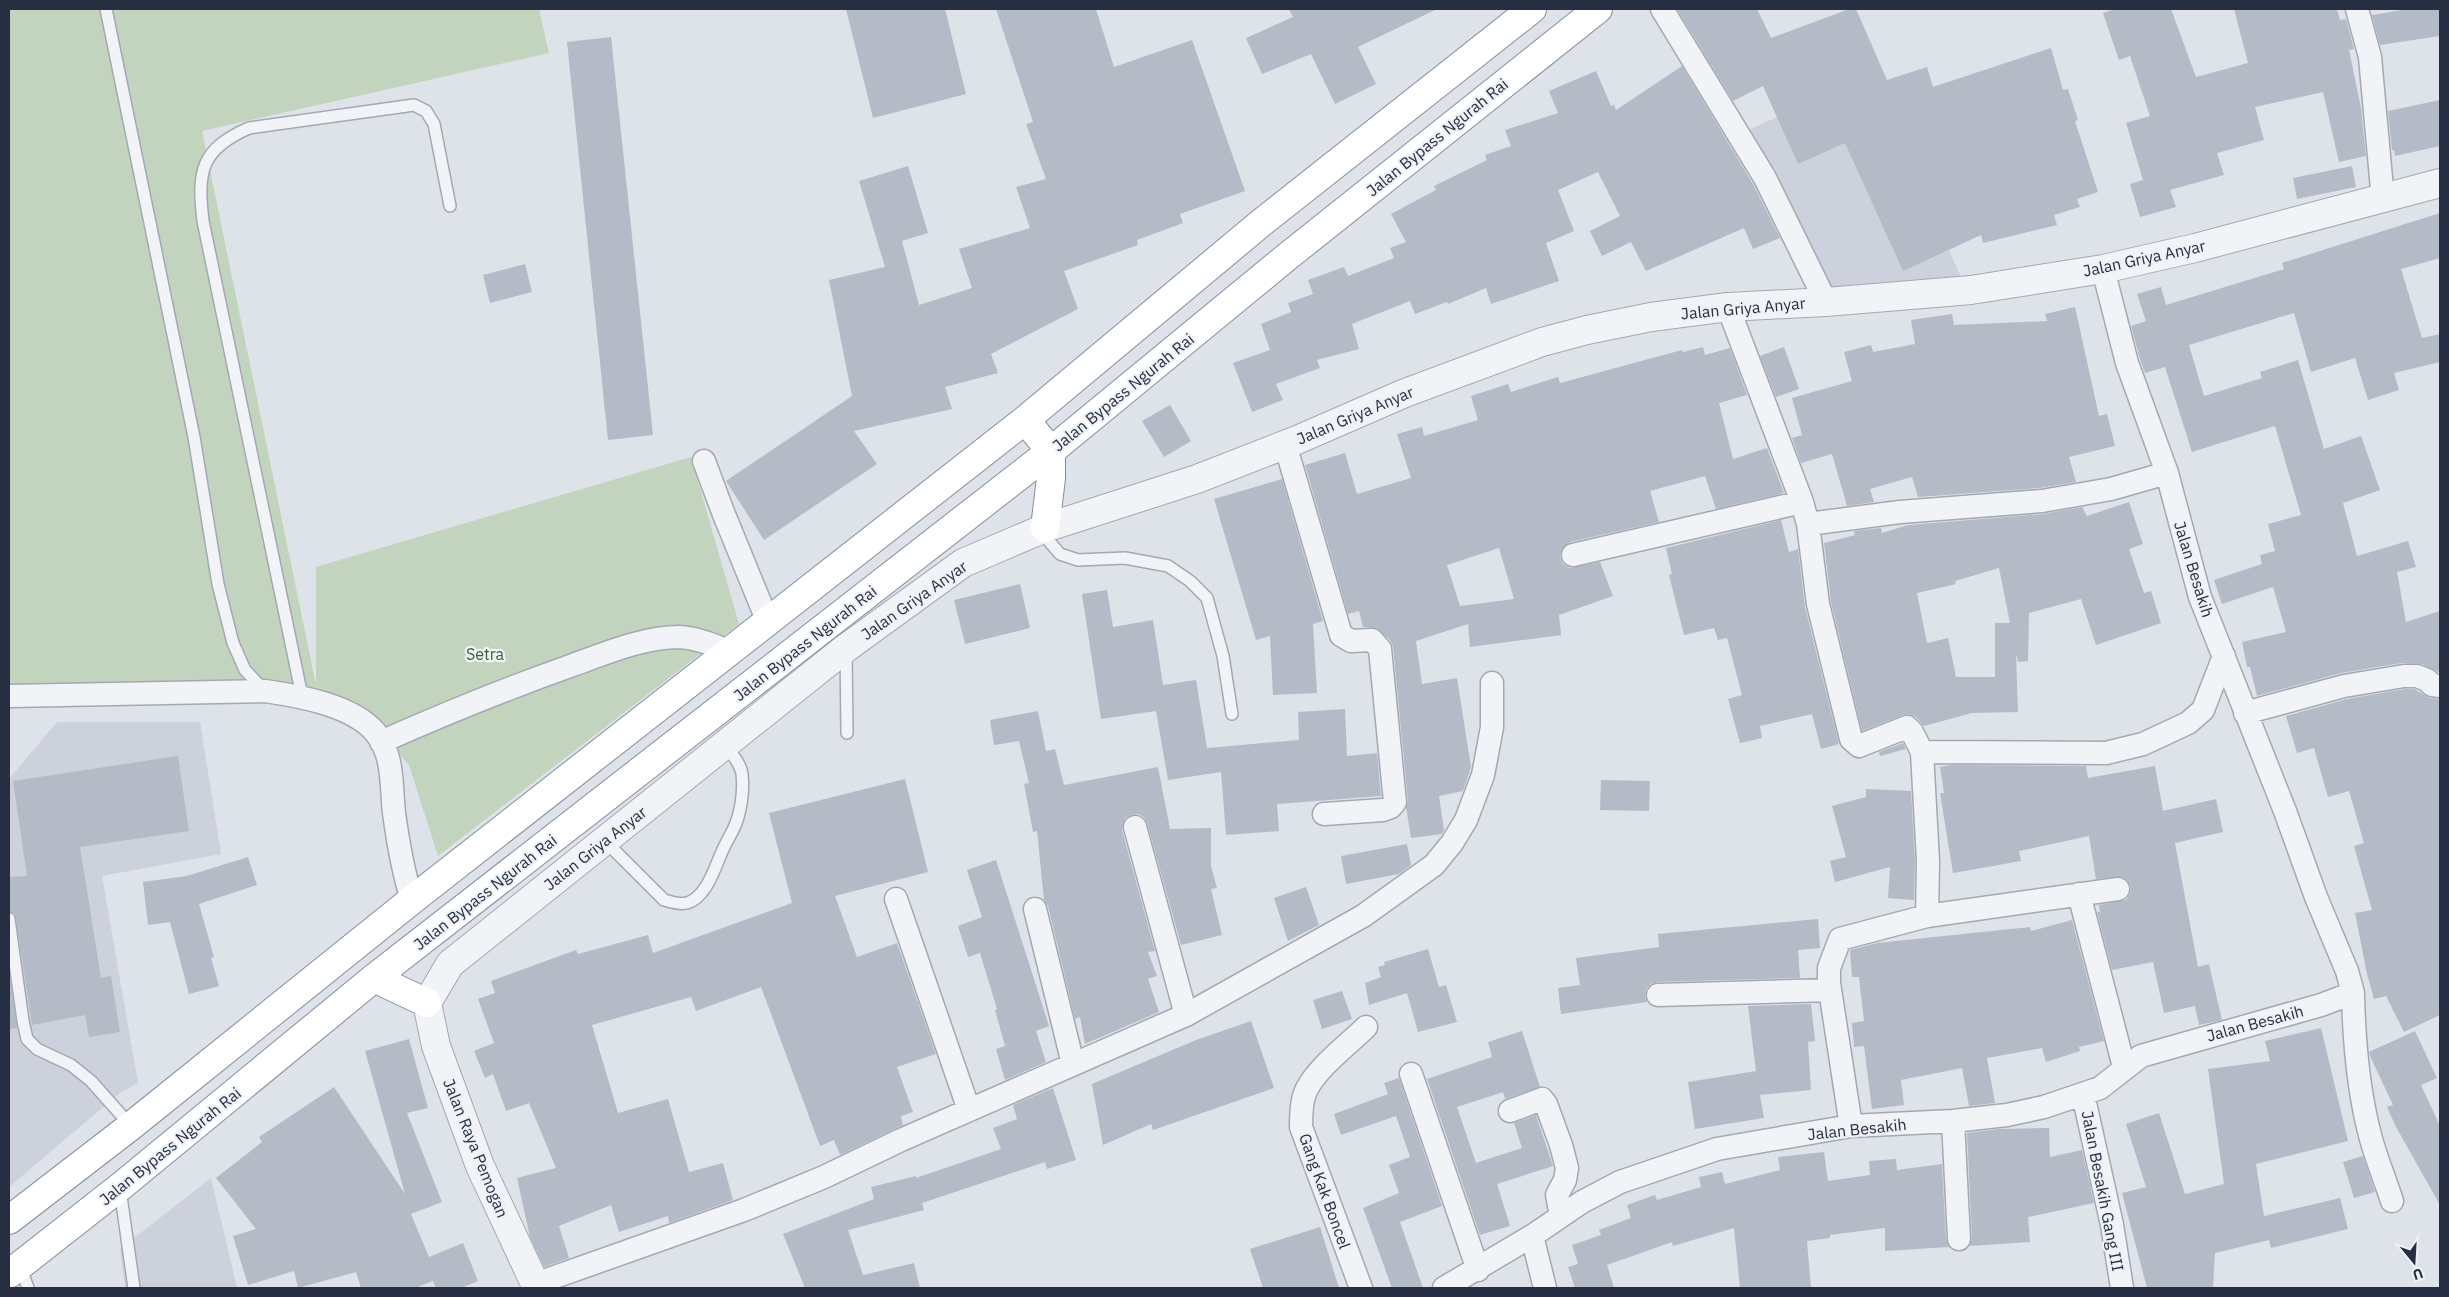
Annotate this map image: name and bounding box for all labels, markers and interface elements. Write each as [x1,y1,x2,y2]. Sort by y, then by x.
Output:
street label: Jalan Bypass Ngurah Rai [1362,74,1512,200]
street label: Jalan Griya Anyar [2081,235,2207,281]
street label: Jalan Griya Anyar [1680,293,1806,323]
street label: Jalan Bypass Ngurah Rai [1048,329,1198,455]
street label: Jalan Griya Anyar [1294,381,1417,449]
street label: Jalan Besakih [2170,518,2218,620]
street label: Jalan Griya Anyar [857,556,971,644]
street label: Jalan Bypass Ngurah Rai [729,581,881,705]
park label: Setra [466,644,504,664]
street label: Jalan Griya Anyar [540,802,650,894]
street label: Jalan Bypass Ngurah Rai [409,830,561,954]
street label: Jalan Besakih [2204,1000,2306,1046]
street label: Jalan Raya Pemogan [439,1076,513,1220]
street label: Jalan Bypass Ngurah Rai [95,1083,245,1209]
street label: Jalan Besakih Gang III [2078,1109,2128,1273]
street label: Jalan Besakih [1806,1114,1908,1144]
street label: Gang Kak Boncel [1295,1131,1355,1251]
north arrow [2389,1237,2439,1287]
text: U [2411,1264,2425,1284]

